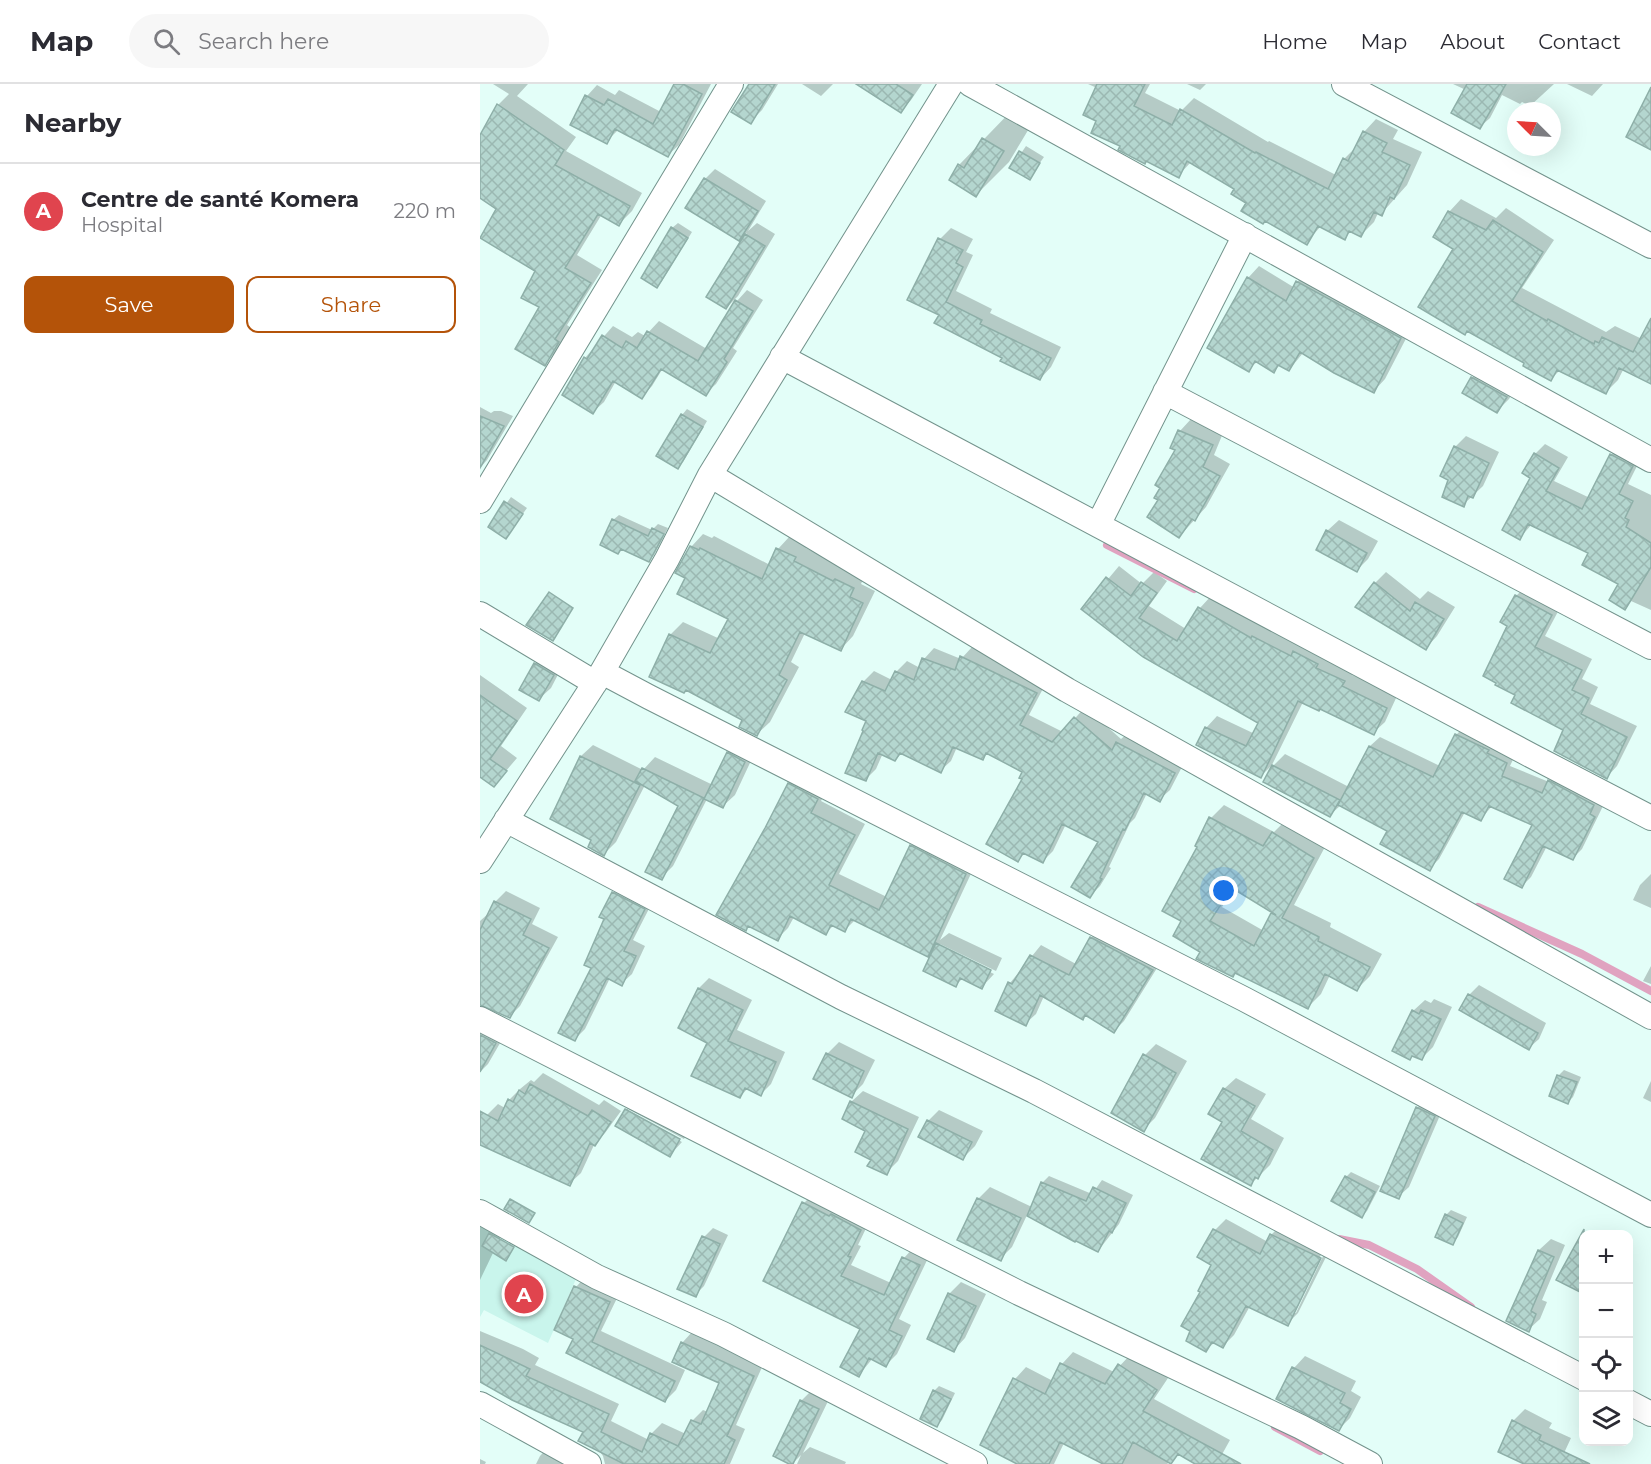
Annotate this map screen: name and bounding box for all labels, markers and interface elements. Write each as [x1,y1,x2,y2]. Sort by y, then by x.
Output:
search box [129,14,549,68]
text: Map [30,24,93,58]
icon: search [150,25,183,58]
text: Search here [198,28,329,55]
text: Home [1262,29,1327,54]
text: Map [1360,29,1407,54]
text: About [1440,29,1505,54]
text: Contact [1538,29,1621,54]
north arrow [1507,102,1561,156]
text: Nearby [24,107,121,139]
text: Centre de santé Komera [81,186,359,213]
text: A [36,199,51,223]
text: 220 m [394,199,456,223]
text: Hospital [81,213,163,237]
button: Save [24,276,234,333]
button: Share [246,276,456,333]
your location [1209,876,1238,905]
map controls [1579,1230,1633,1446]
button: + [1579,1230,1633,1284]
pin: A [504,1272,543,1316]
button: − [1579,1284,1633,1338]
button: locate [1579,1338,1633,1392]
button: layers [1579,1392,1633,1446]

